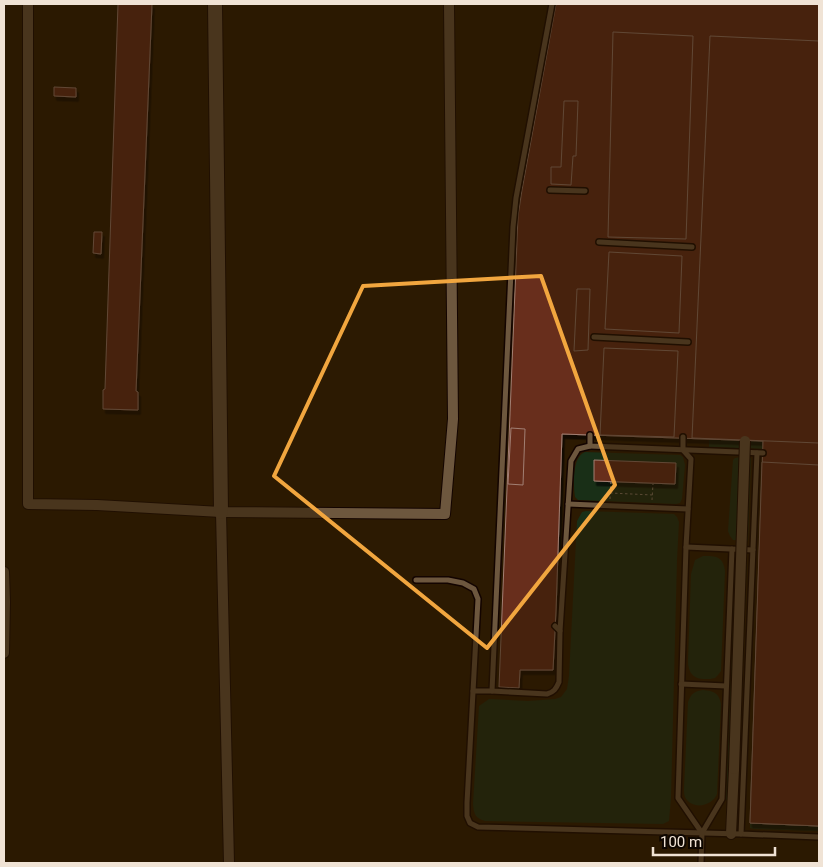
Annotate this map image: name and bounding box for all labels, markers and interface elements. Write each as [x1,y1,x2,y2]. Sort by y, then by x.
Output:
scale bar [653,824,776,856]
text: 100 m [660,833,702,851]

